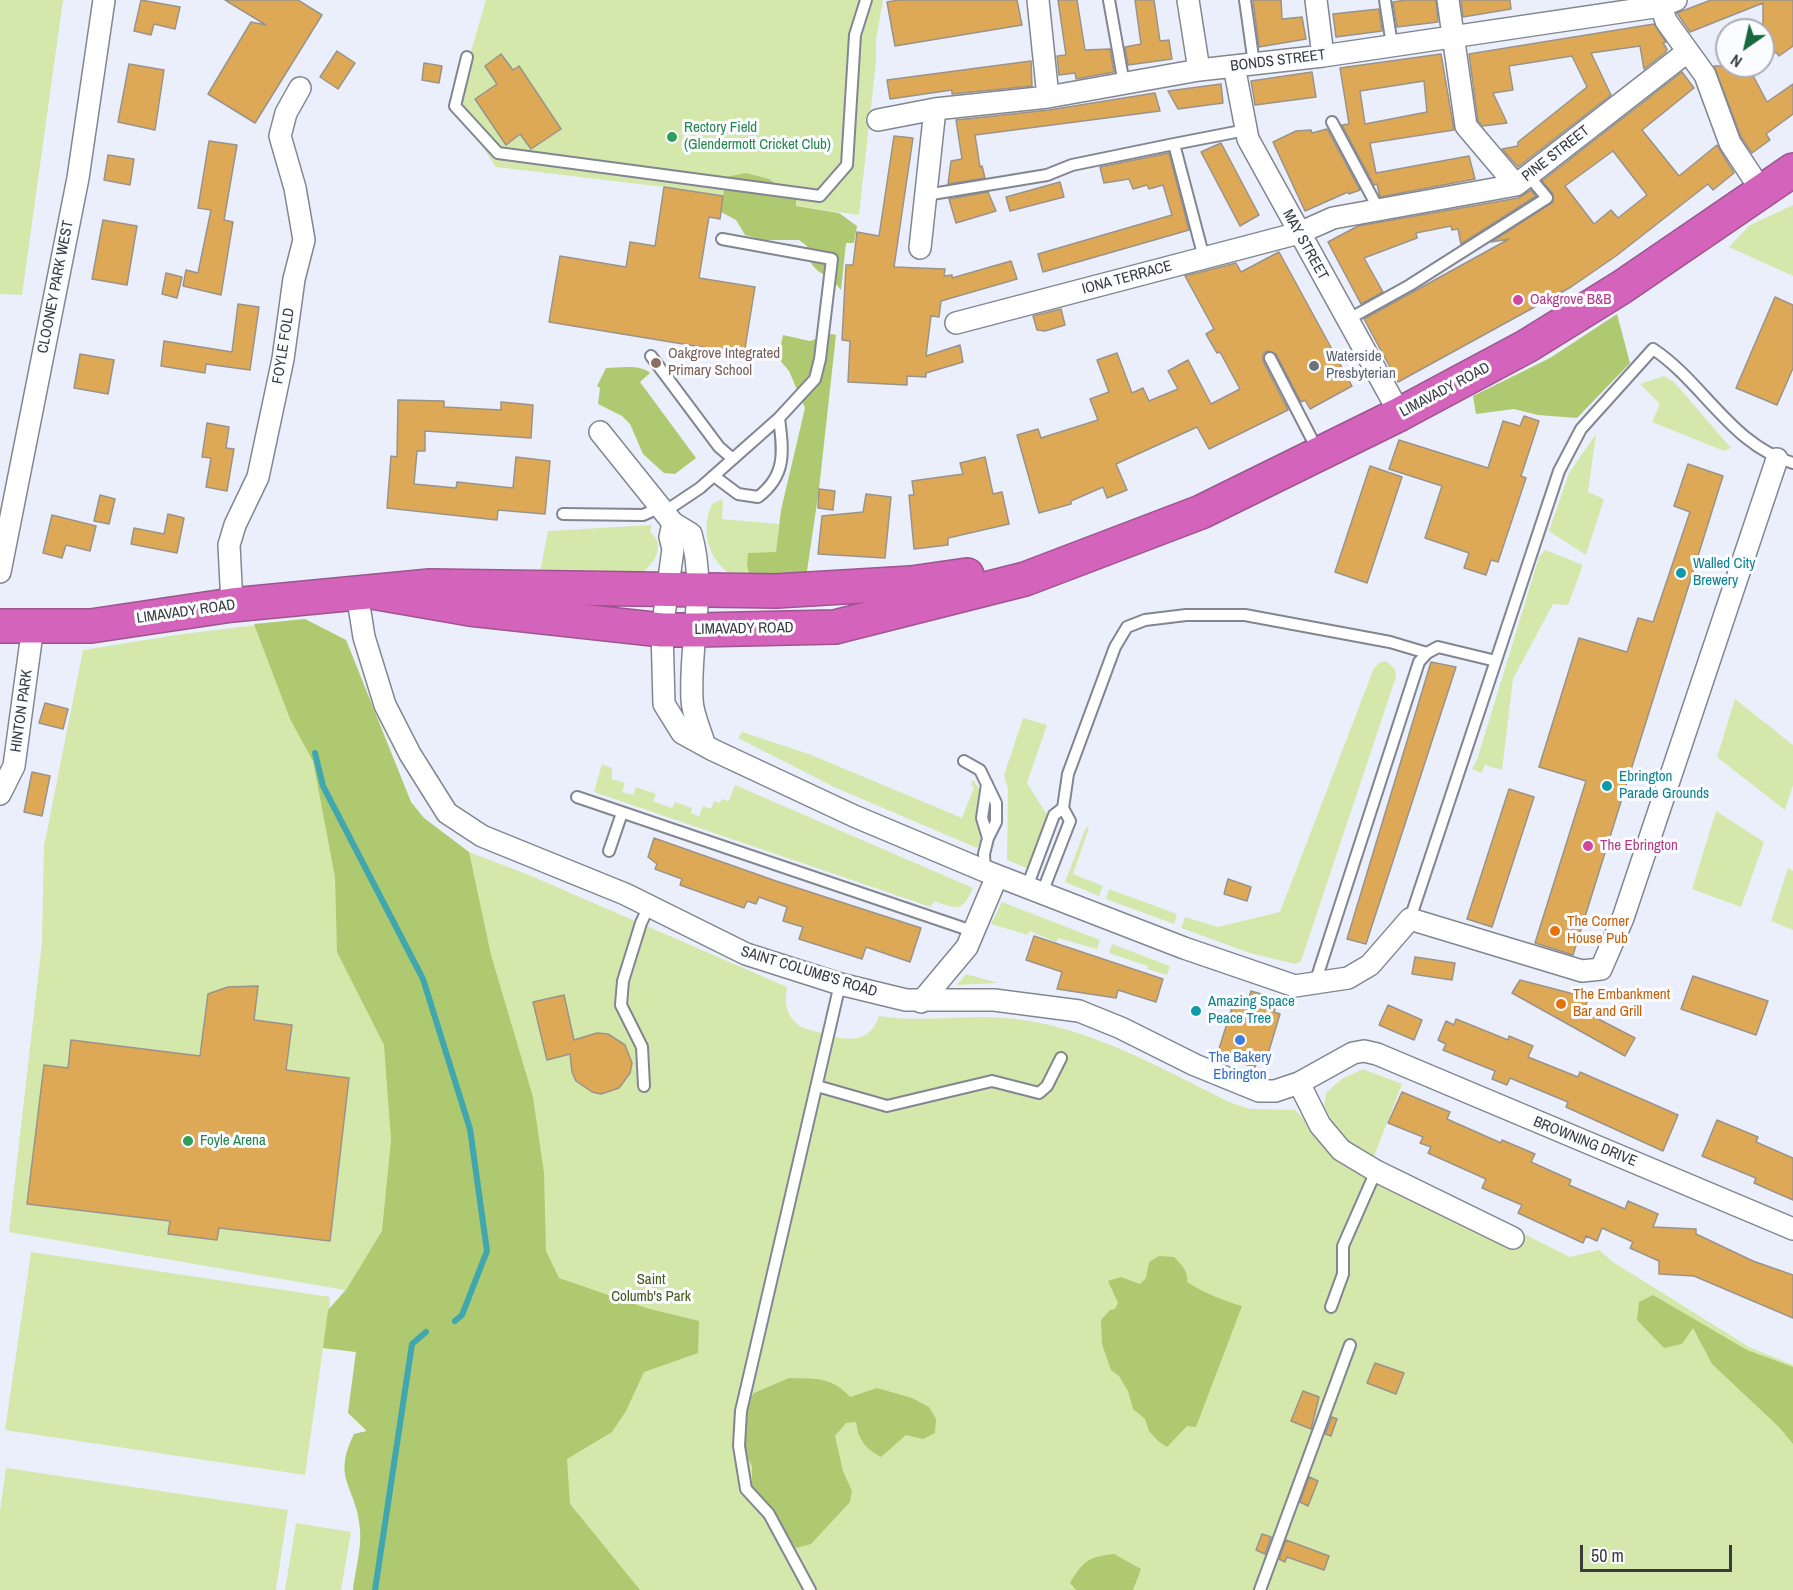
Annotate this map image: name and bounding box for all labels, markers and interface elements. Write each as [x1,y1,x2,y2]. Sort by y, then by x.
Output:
north arrow [1715,18,1775,78]
street label: BONDS STREET [1229,46,1327,76]
text: N [1726,49,1746,73]
place label: Rectory Field (Glendermott Cricket Club) [684,119,831,154]
street label: PINE STREET [1519,122,1593,186]
marker: Rectory Field (Glendermott Cricket Club) [665,130,679,144]
street label: MAY STREET [1278,207,1332,283]
street label: CLOONEY PARK WEST [34,219,78,355]
street label: IONA TERRACE [1080,257,1174,299]
place label: Oakgrove B&B [1530,291,1611,309]
marker: Oakgrove B&B [1511,293,1525,307]
street label: FOYLE FOLD [269,307,299,385]
place label: Oakgrove Integrated Primary School [668,345,780,380]
place label: Waterside Presbyterian [1326,348,1396,383]
marker: Oakgrove Integrated Primary School [649,356,663,370]
marker: Waterside Presbyterian [1307,359,1321,373]
street label: LIMAVADY ROAD [1397,359,1493,421]
place label: Walled City Brewery [1693,555,1755,590]
marker: Walled City Brewery [1674,566,1688,580]
street label: LIMAVADY ROAD [136,596,236,628]
street label: LIMAVADY ROAD [694,619,794,639]
street label: HINTON PARK [7,669,37,753]
place label: Ebrington Parade Grounds [1619,768,1709,803]
marker: Ebrington Parade Grounds [1600,779,1614,793]
place label: The Ebrington [1600,837,1678,855]
marker: The Ebrington [1581,839,1595,853]
place label: The Corner House Pub [1567,913,1629,948]
marker: The Corner House Pub [1548,924,1562,938]
street label: SAINT COLUMB'S ROAD [739,943,879,1001]
place label: The Embankment Bar and Grill [1573,986,1670,1021]
place label: Amazing Space Peace Tree [1208,993,1295,1028]
marker: The Embankment Bar and Grill [1554,997,1568,1011]
marker: Amazing Space Peace Tree [1189,1004,1203,1018]
marker: The Bakery Ebrington [1233,1033,1247,1047]
place label: The Bakery Ebrington [1209,1049,1271,1084]
street label: BROWNING DRIVE [1531,1113,1639,1171]
place label: Foyle Arena [200,1132,266,1150]
marker: Foyle Arena [181,1134,195,1148]
park label: Saint Columb's Park [611,1271,691,1306]
scale bar [1583,1533,1734,1571]
text: 50 m [1591,1543,1624,1568]

